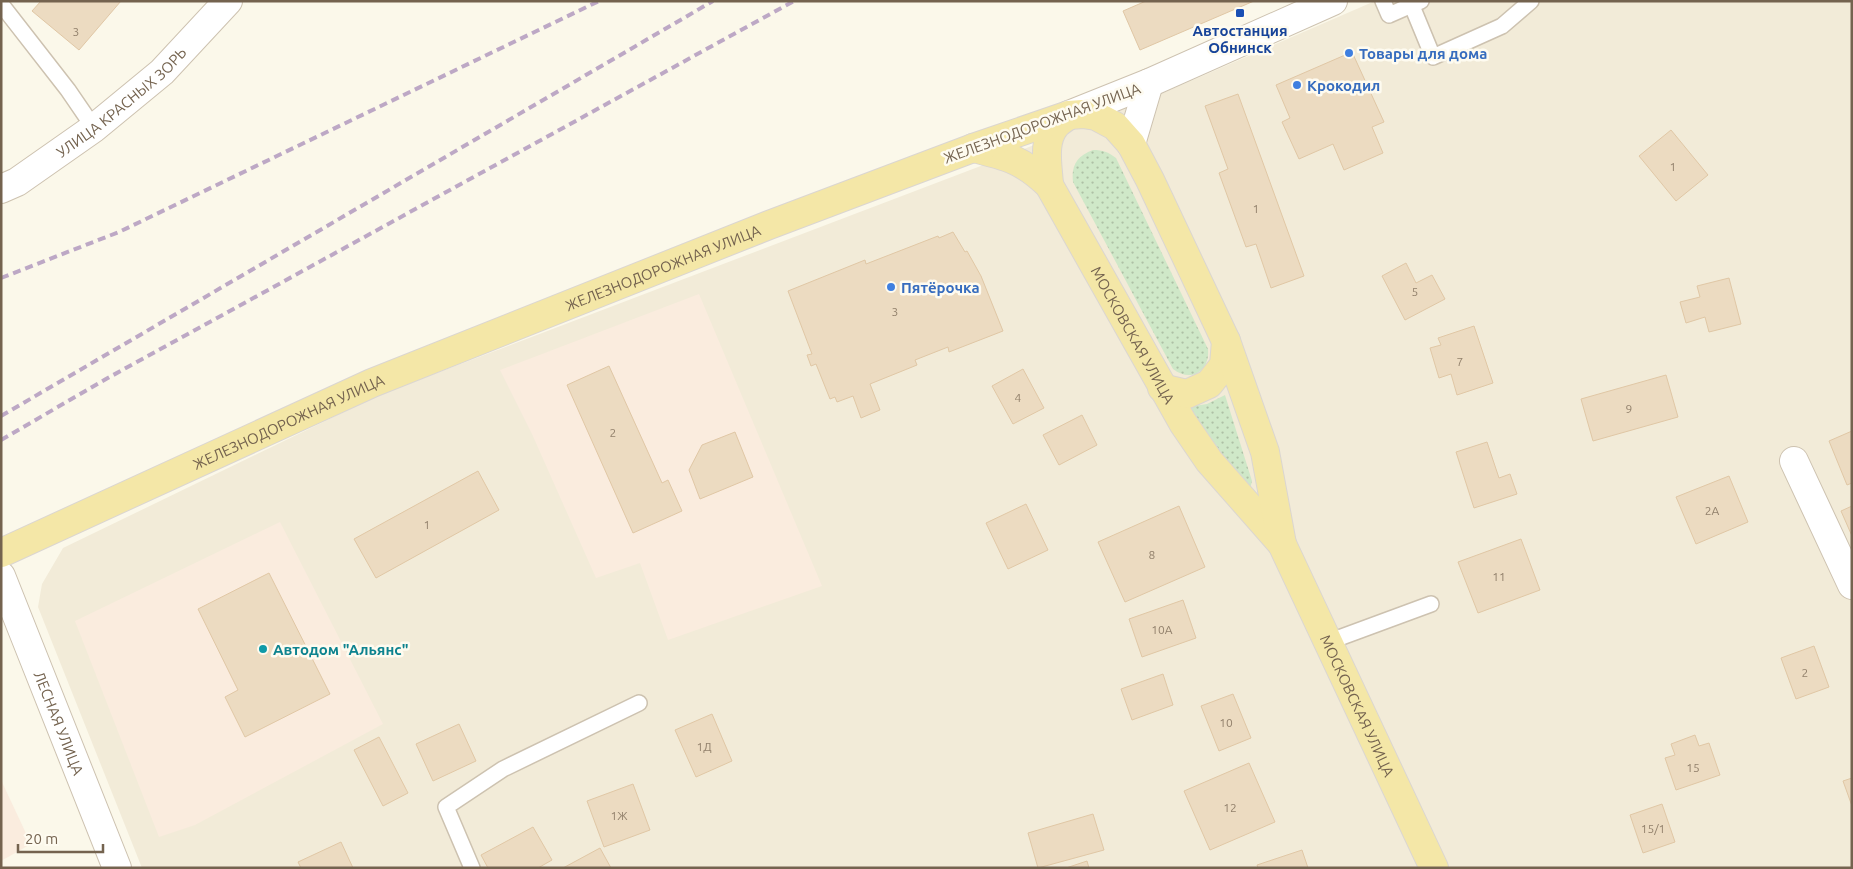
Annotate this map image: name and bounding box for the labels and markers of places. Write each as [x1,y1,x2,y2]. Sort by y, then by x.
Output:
marker: Автостанция Обнинск [1234,7,1246,19]
place label: Автостанция Обнинск [1192,22,1288,56]
place label: Товары для дома [1359,45,1487,62]
marker: Товары для дома [1343,47,1355,59]
place label: Крокодил [1307,77,1380,94]
marker: Крокодил [1291,79,1303,91]
place label: Пятёрочка [901,279,980,296]
marker: Пятёрочка [885,281,897,293]
place label: Автодом "Альянс" [273,641,408,658]
marker: Автодом "Альянс" [257,643,269,655]

